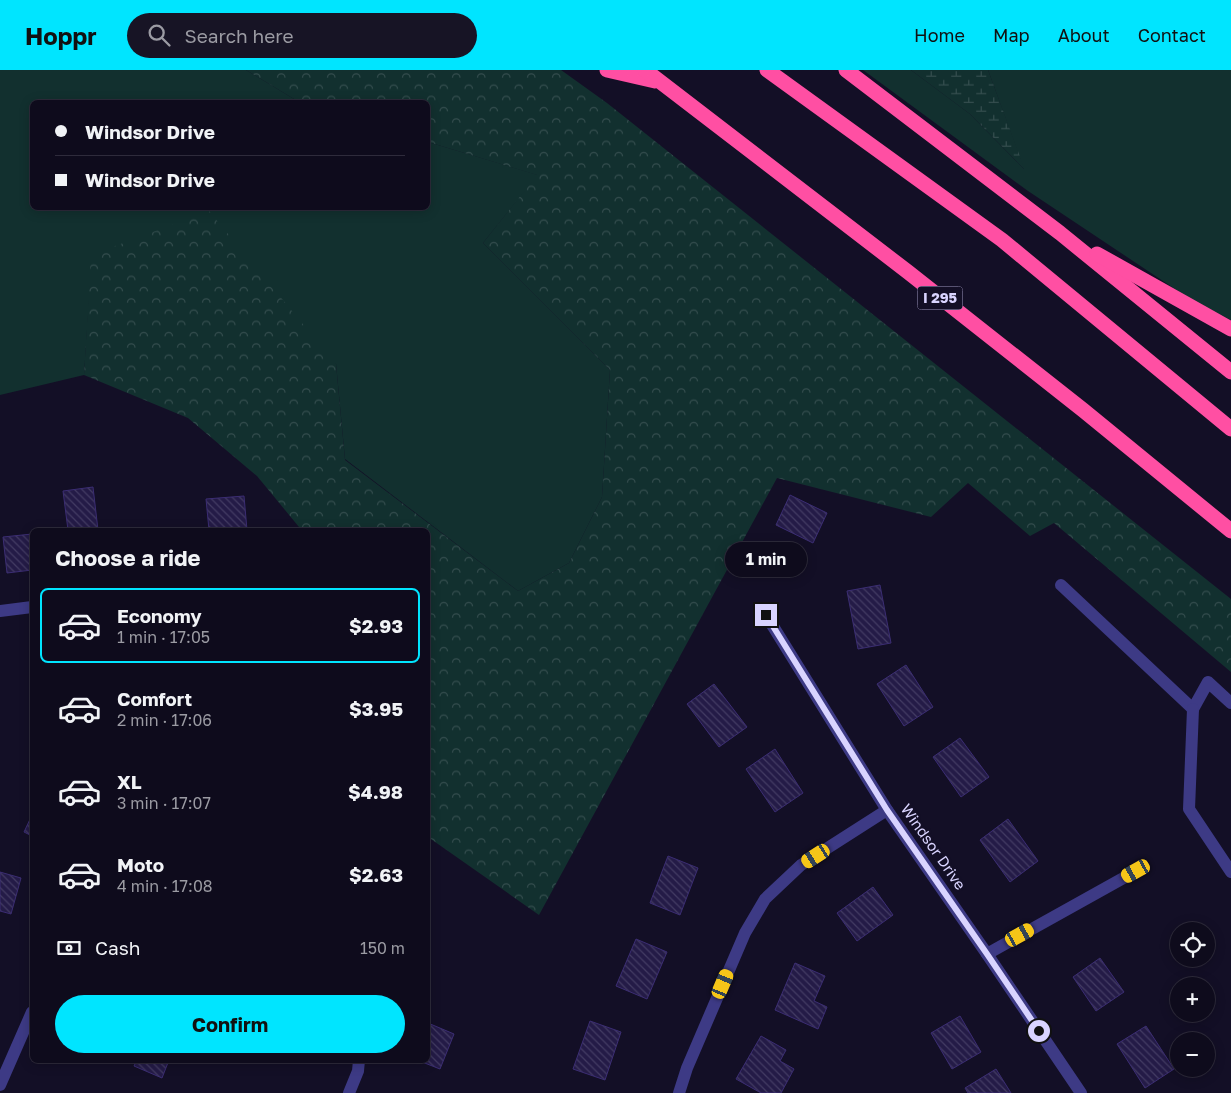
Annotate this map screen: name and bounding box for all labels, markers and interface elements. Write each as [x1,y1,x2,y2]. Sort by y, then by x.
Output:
search box [127,13,477,58]
text: Hoppr [25,21,97,50]
icon: search [145,21,173,49]
text: Search here [185,24,293,47]
text: Home [914,24,965,46]
text: Map [993,24,1030,46]
text: About [1058,24,1110,46]
text: Contact [1138,24,1206,46]
text: Windsor Drive [85,120,215,143]
text: Windsor Drive [85,168,215,191]
road number: I 295 [918,287,962,310]
callout: 1 min [725,542,807,578]
text: Choose a ride [55,544,201,571]
text: 1 min [746,549,786,569]
icon: car [57,603,102,648]
text: Economy [117,604,202,627]
route end [755,604,777,626]
text: $2.93 [349,614,403,637]
text: 1 min · 17:05 [117,627,210,647]
icon: car [57,686,102,731]
text: Comfort [117,687,192,710]
text: $3.95 [349,697,403,720]
text: 2 min · 17:06 [117,710,212,730]
icon: car [57,769,102,814]
text: XL [117,770,142,793]
text: $4.98 [348,780,403,803]
text: 3 min · 17:07 [117,793,211,813]
street label: Windsor Drive [898,800,970,893]
car [799,842,832,870]
icon: car [57,852,102,897]
text: Moto [117,853,164,876]
car [1119,857,1152,885]
text: $2.63 [349,863,403,886]
text: 4 min · 17:08 [117,876,213,896]
car [1003,921,1036,949]
map controls [1170,922,1215,1077]
button: locate [1170,922,1215,967]
icon: cash [55,934,83,962]
text: Cash [95,936,140,959]
text: 150 m [360,938,405,958]
car [710,967,735,1001]
button: + [1170,977,1215,1022]
button: Confirm [55,995,405,1053]
route start [1028,1020,1050,1042]
button: − [1170,1032,1215,1077]

